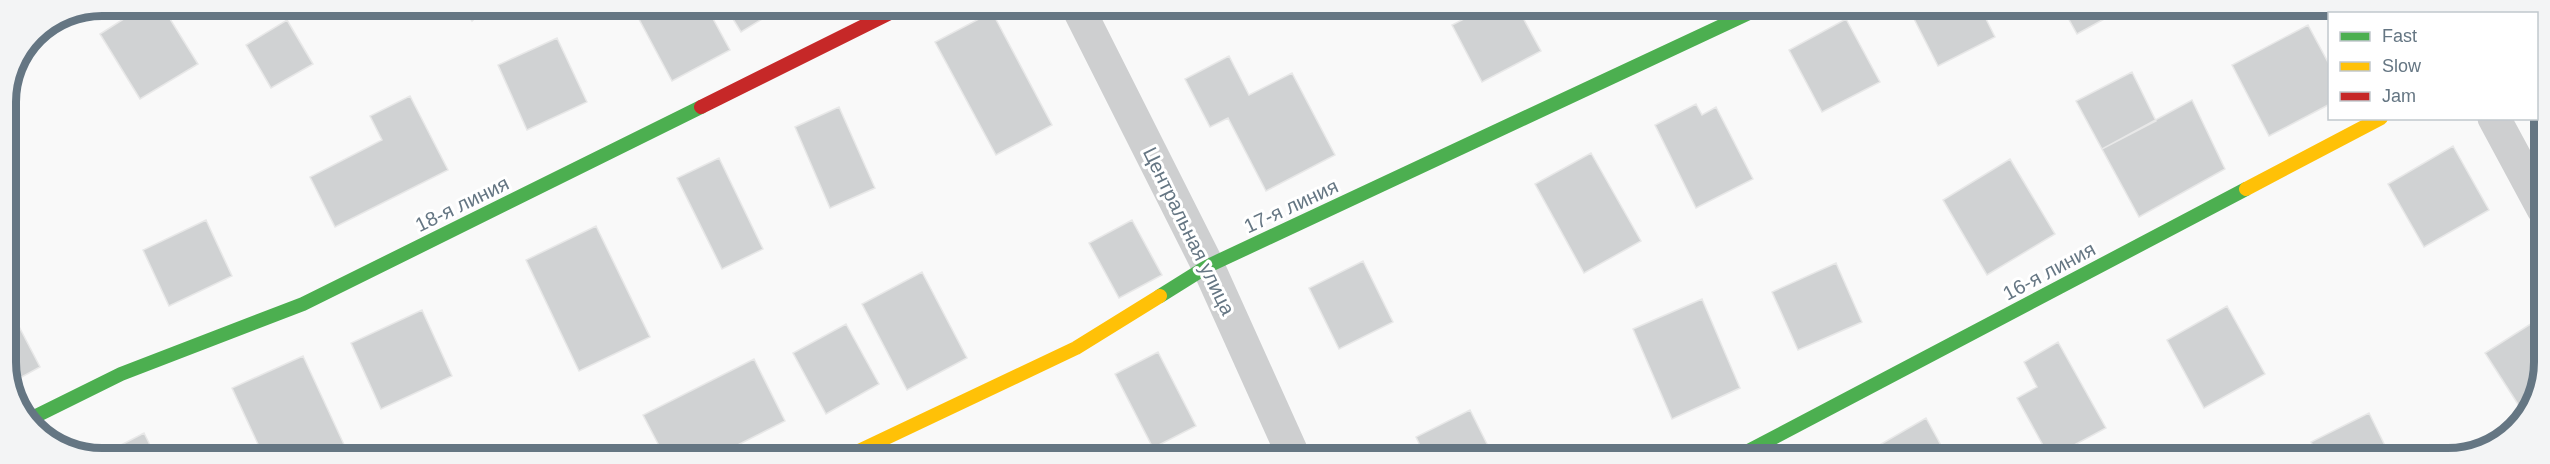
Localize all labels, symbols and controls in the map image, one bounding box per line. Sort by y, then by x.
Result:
legend [2328,12,2538,120]
text: Fast [2382,26,2417,46]
text: Slow [2382,56,2422,76]
text: Jam [2382,86,2416,106]
street label: Центральная улица [1139,143,1240,319]
street label: 18-я линия [412,172,512,236]
street label: 17-я линия [1240,175,1342,237]
street label: 16-я линия [1999,238,2099,304]

